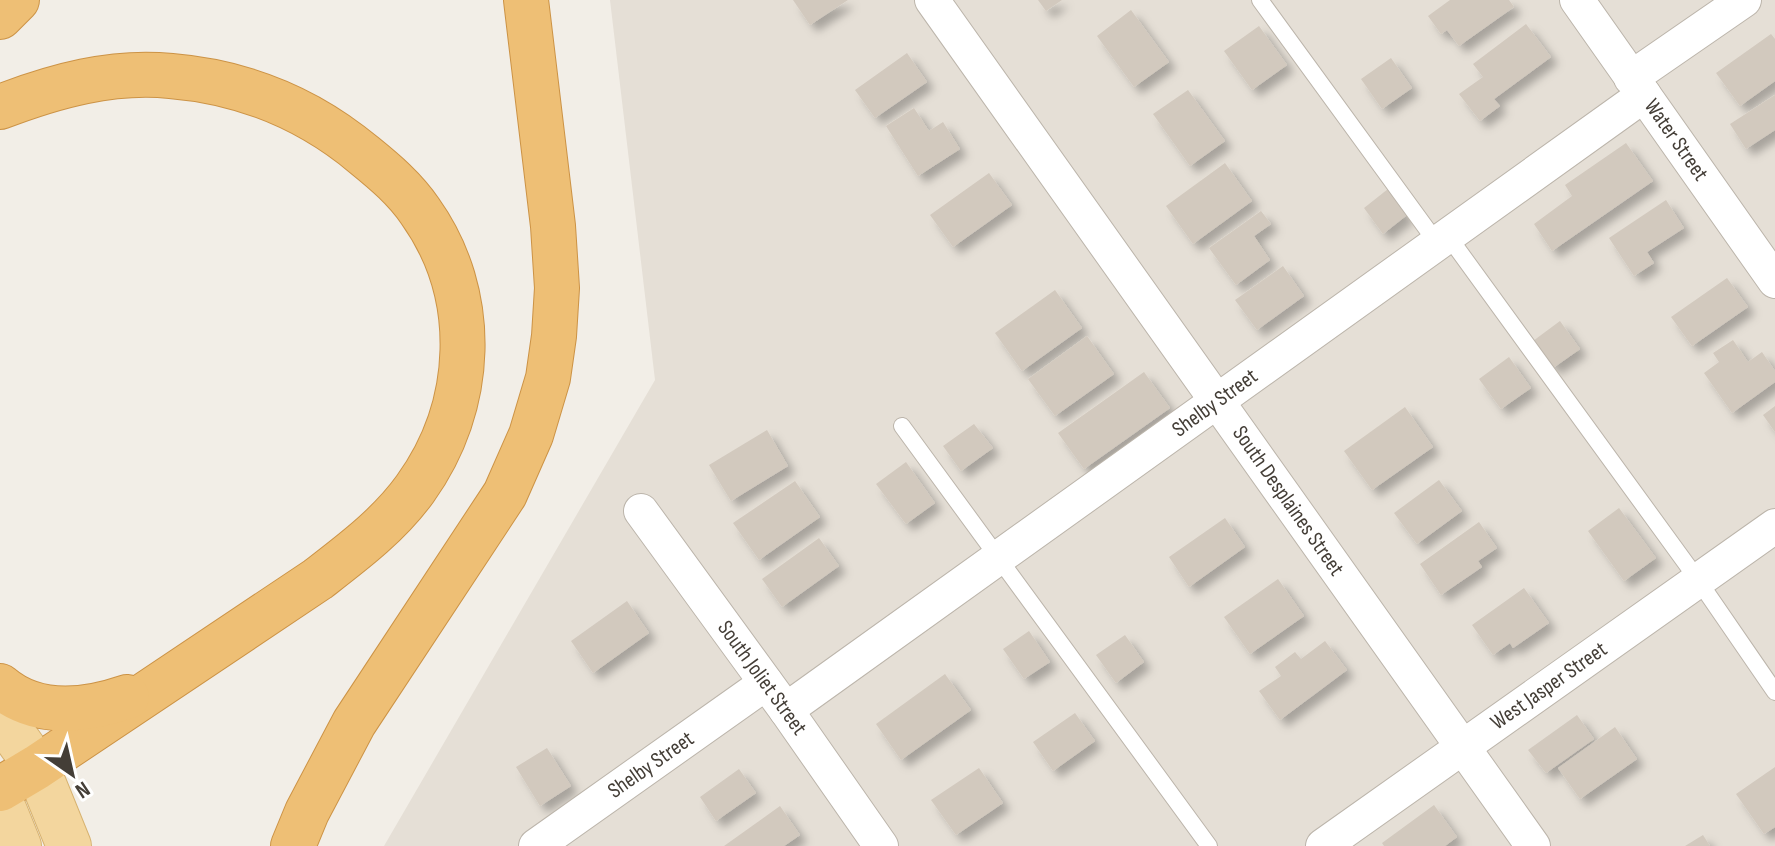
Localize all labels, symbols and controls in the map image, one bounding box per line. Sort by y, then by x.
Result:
street label: Water Street [1638,94,1714,186]
street label: Shelby Street [1167,363,1263,443]
street label: South Desplaines Street [1226,421,1350,581]
street label: South Joliet Street [711,615,813,741]
street label: West Jasper Street [1486,636,1613,736]
street label: Shelby Street [603,725,700,804]
north arrow [32,734,112,814]
text: N [70,775,95,804]

